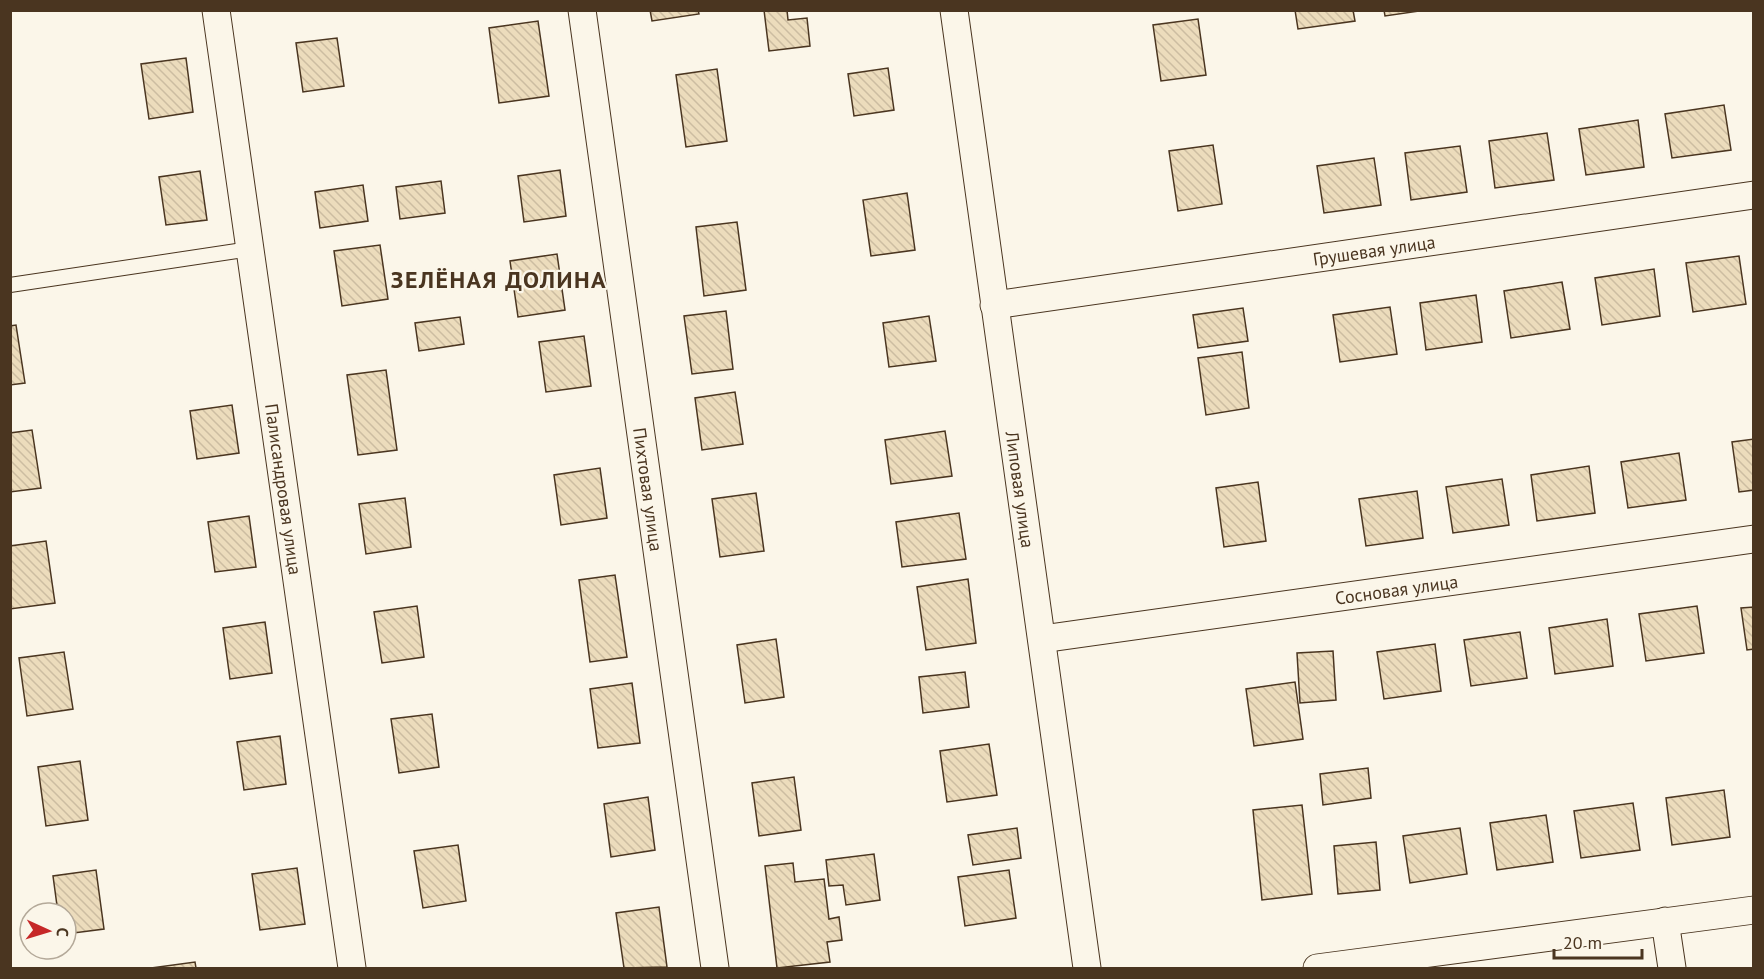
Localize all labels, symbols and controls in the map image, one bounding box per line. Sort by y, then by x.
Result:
street label: Грушевая улица [1311,230,1437,270]
district label: ЗЕЛЁНАЯ ДОЛИНА [391,264,607,295]
street label: Палисандровая улица [260,402,308,576]
street label: Пихтовая улица [629,426,669,553]
street label: Липовая улица [1001,429,1040,549]
street label: Сосновая улица [1334,569,1460,609]
north arrow [18,901,78,961]
scale bar [1554,922,1642,960]
text: С [53,927,73,937]
text: 20 m [1563,931,1602,954]

